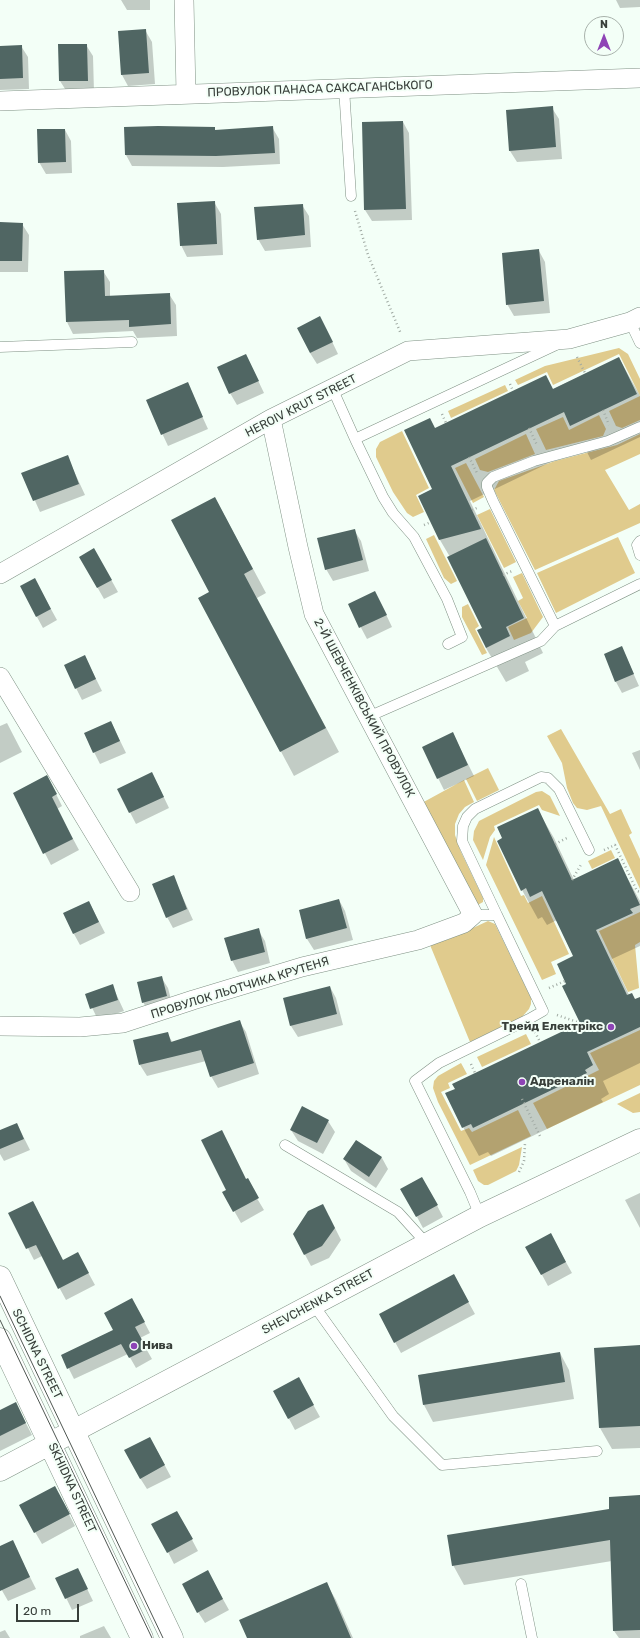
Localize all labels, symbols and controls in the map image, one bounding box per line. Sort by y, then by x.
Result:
north arrow [584,16,624,56]
text: N [600,18,608,31]
street label: ПРОВУЛОК ПАНАСА САКСАГАНСЬКОГО [207,78,433,100]
street label: HEROIV KRUT STREET [243,372,359,440]
street label: 2-Й ШЕВЧЕНКІВСЬКИЙ ПРОВУЛОК [311,616,417,800]
street label: ПРОВУЛОК ЛЬОТЧИКА КРУТЕНЯ [149,954,331,1022]
place label: Трейд Електрікс [501,1020,603,1034]
marker: Трейд Електрікс [606,1022,616,1032]
place label: Адреналін [530,1075,594,1089]
marker: Адреналін [517,1077,527,1087]
street label: SHEVCHENKA STREET [259,1266,377,1338]
street label: SCHIDNA STREET [9,1307,65,1401]
place label: Нива [142,1339,173,1353]
marker: Нива [129,1341,139,1351]
street label: SKHIDNA STREET [45,1441,99,1535]
scale bar [18,1596,81,1622]
text: 20 m [23,1604,51,1618]

